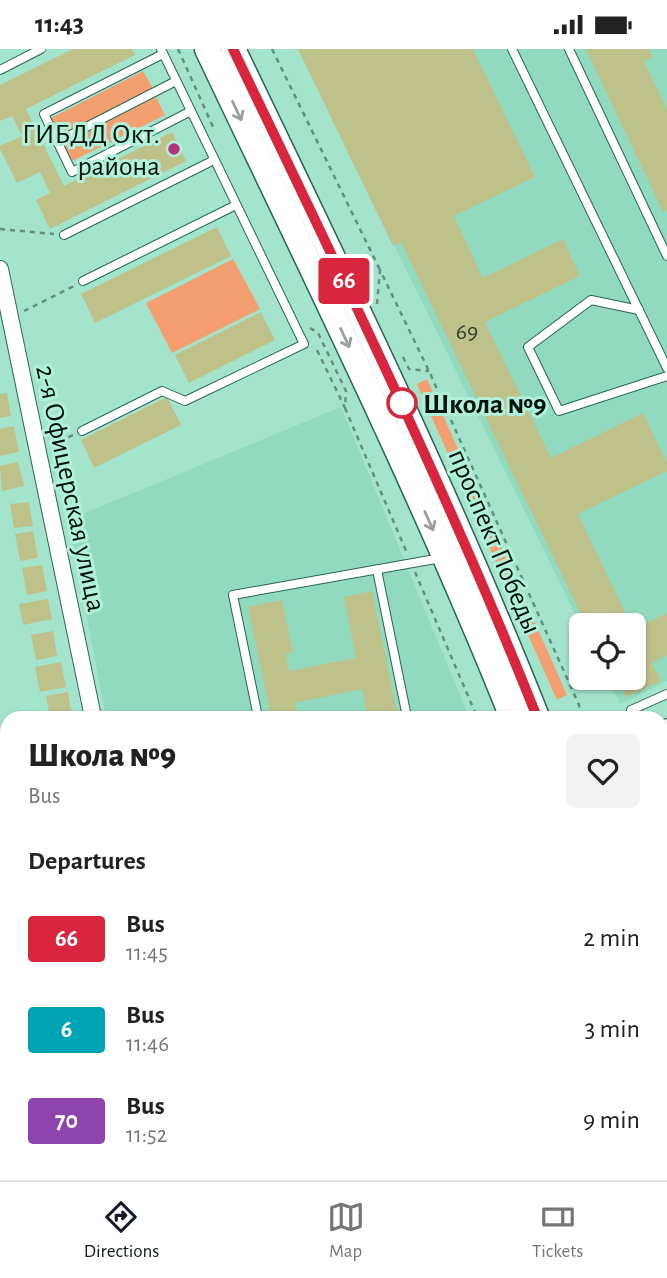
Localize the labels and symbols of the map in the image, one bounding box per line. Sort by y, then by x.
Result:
one-way arrow [230,100,244,121]
place label: ГИБДД Окт. района [22,121,160,181]
marker: ГИБДД Окт. района [166,141,182,157]
line badge: 66 [312,258,376,304]
house number: 69 [456,320,478,344]
one-way arrow [339,327,352,348]
street label: 2-я Офицерская улица [30,363,110,614]
marker: Школа №9 [387,388,417,418]
place label: Школа №9 [423,391,547,419]
street label: проспект Победы [443,445,546,638]
one-way arrow [424,509,437,531]

